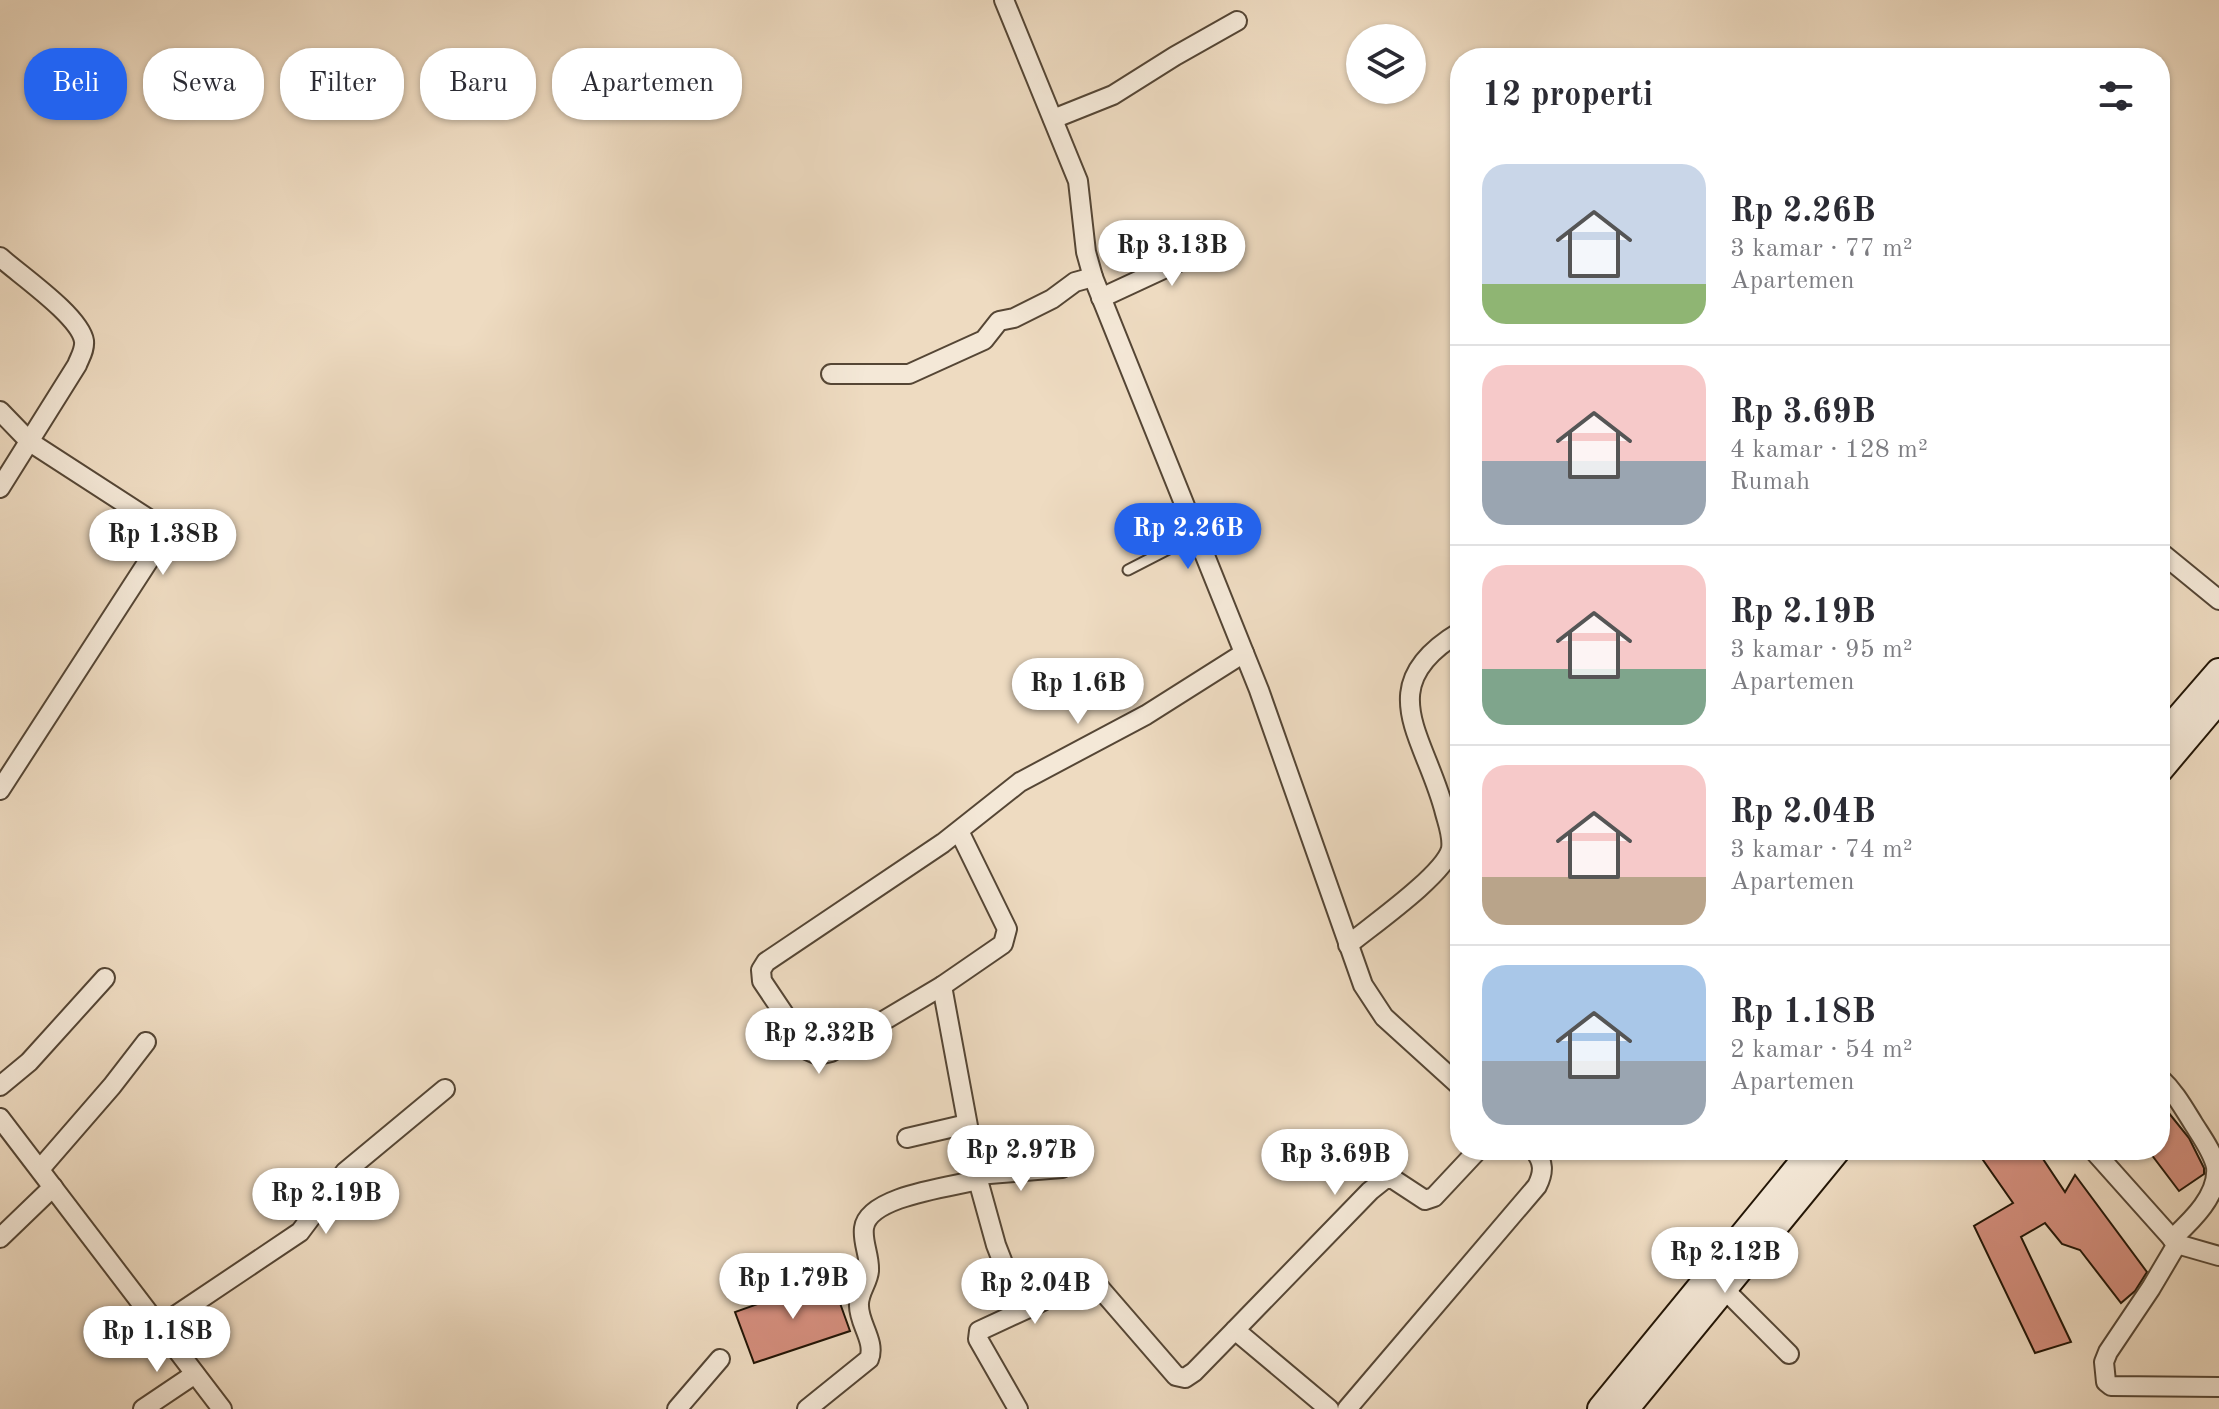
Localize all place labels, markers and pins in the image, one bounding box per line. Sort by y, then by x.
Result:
pin: Rp 3.13B [1089,220,1255,288]
pin: Rp 2.26B [1105,503,1271,571]
pin: Rp 1.38B [80,509,246,577]
pin: Rp 1.6B [1004,658,1152,726]
pin: Rp 2.32B [736,1008,902,1076]
pin: Rp 2.97B [938,1125,1104,1193]
pin: Rp 3.69B [1252,1129,1418,1197]
pin: Rp 2.19B [243,1168,409,1236]
pin: Rp 2.12B [1642,1227,1808,1295]
pin: Rp 1.79B [710,1253,876,1321]
pin: Rp 2.04B [952,1258,1118,1326]
pin: Rp 1.18B [74,1306,240,1374]

